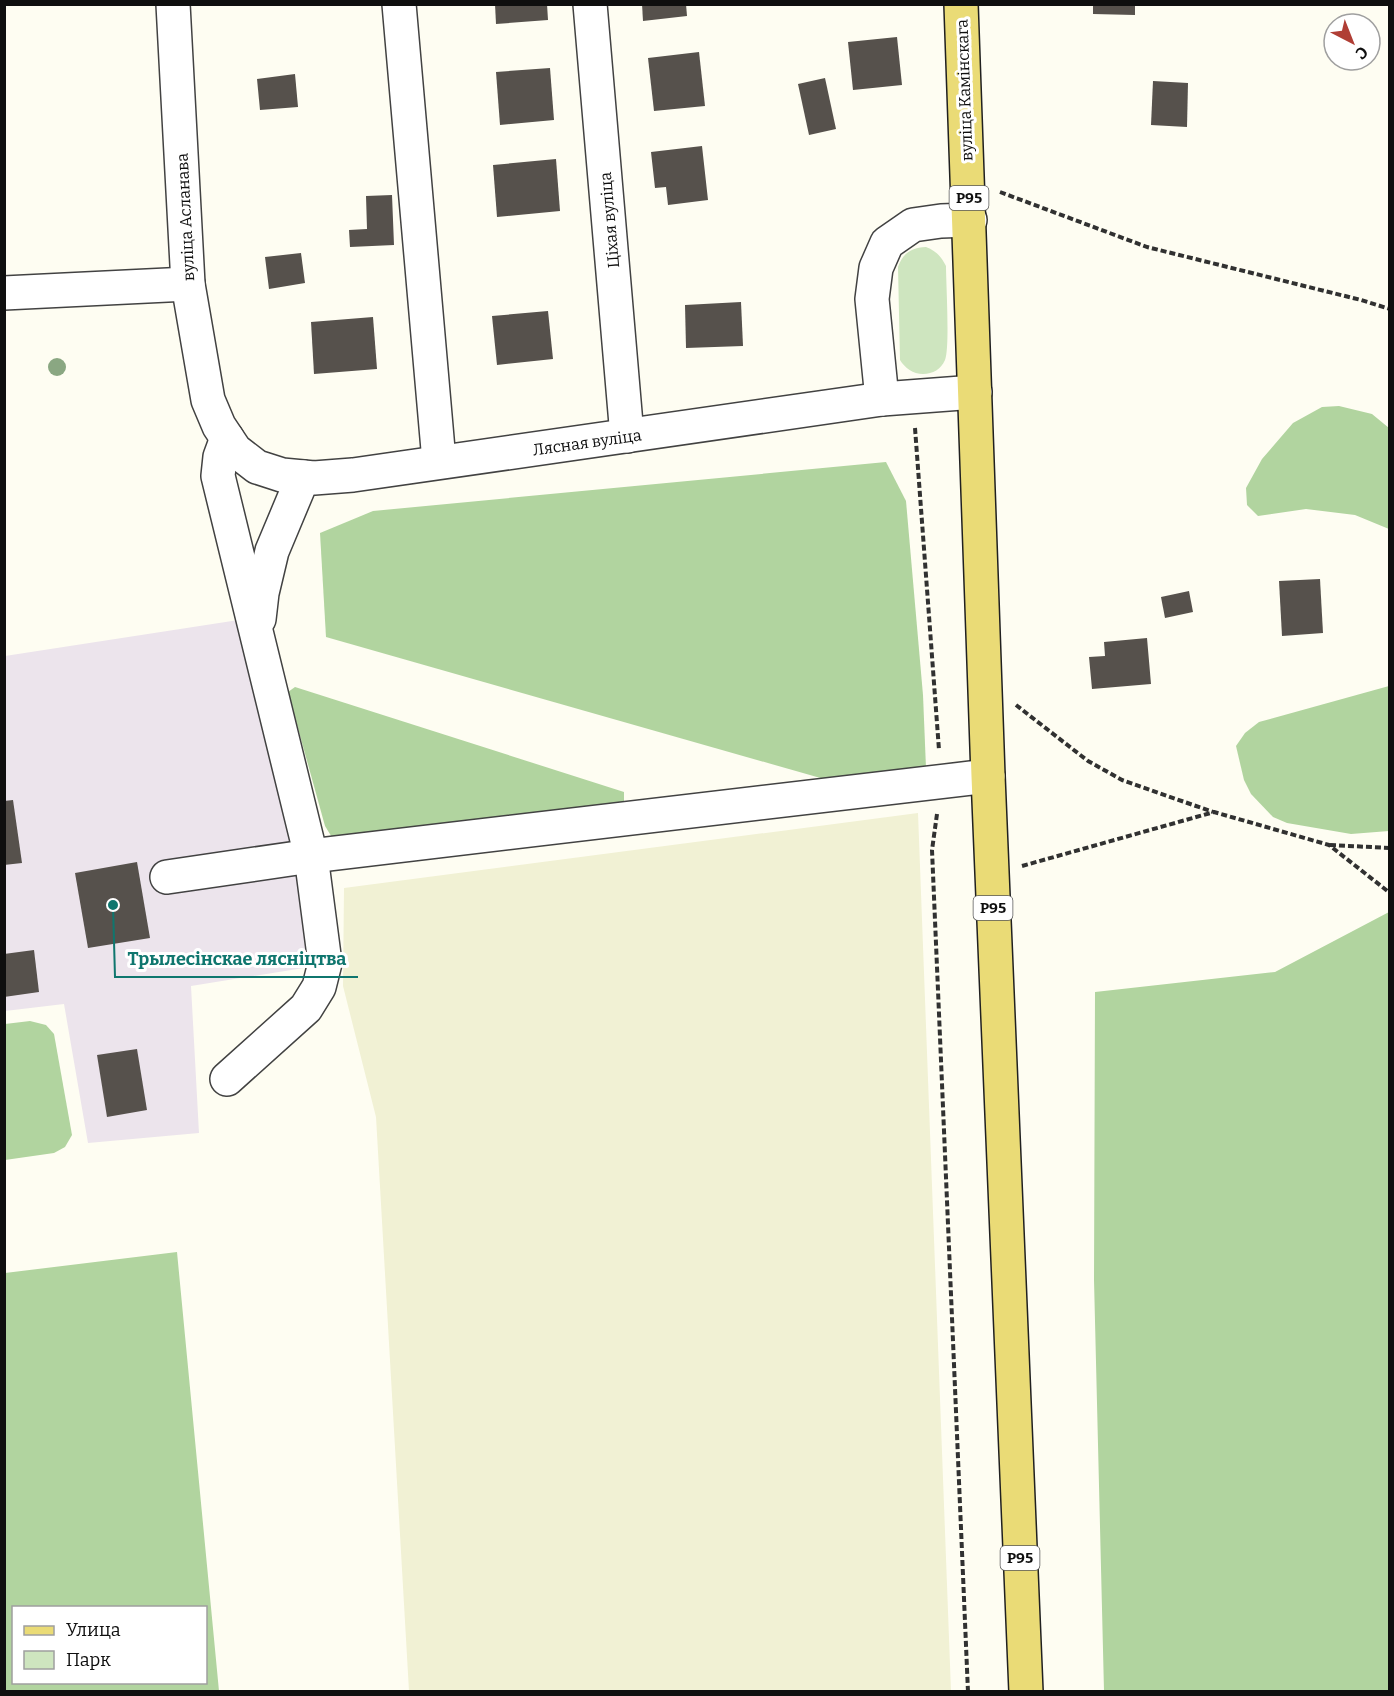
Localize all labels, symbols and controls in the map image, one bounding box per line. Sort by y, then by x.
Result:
north arrow [1322,12,1382,72]
street label: вуліца Камінскага [953,19,976,161]
text: С [1352,42,1372,63]
street label: вуліца Асланава [173,152,198,281]
street label: Ціхая вуліца [596,171,623,269]
road number: Р95 [950,186,988,210]
street label: Лясная вуліца [531,425,643,460]
road number: Р95 [974,896,1012,920]
callout: Трылесінскае лясніцтва [115,941,358,977]
text: Трылесінскае лясніцтва [128,948,346,970]
road number: Р95 [1000,1546,1040,1570]
legend [12,1606,207,1684]
text: Улица [66,1619,121,1641]
text: Парк [66,1649,111,1671]

